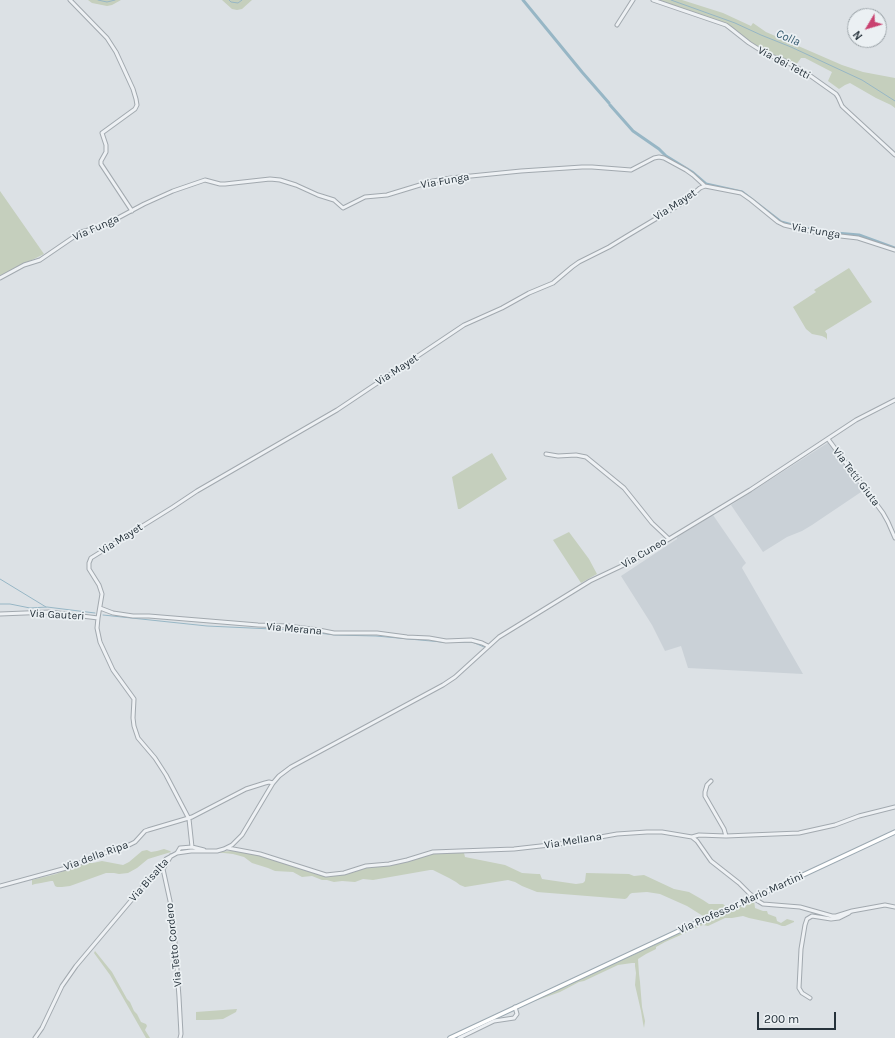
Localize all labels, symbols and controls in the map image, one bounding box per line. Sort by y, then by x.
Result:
north arrow [847,8,887,48]
water label: Colla [774,27,802,49]
text: N [850,28,865,42]
street label: Via dei Tetti [755,44,813,82]
street label: Via Funga [420,170,470,192]
street label: Via Mayet [651,186,699,224]
street label: Via Funga [71,212,121,244]
street label: Via Funga [791,220,841,242]
street label: Via Mayet [373,351,421,389]
street label: Via Tetti Giuta [830,445,882,509]
street label: Via Mayet [97,521,145,557]
street label: Via Cuneo [619,535,669,571]
street label: Via Gauteri [29,607,85,623]
street label: Via Merana [266,620,322,638]
street label: Via Mellana [543,830,603,852]
street label: Via della Ripa [62,838,130,874]
street label: Via Bisalta [127,856,171,904]
street label: Via Professor Mario Martini [676,869,806,937]
street label: Via Tetto Cordero [163,902,185,988]
scale bar [759,1004,838,1030]
text: 200 m [764,1012,799,1026]

